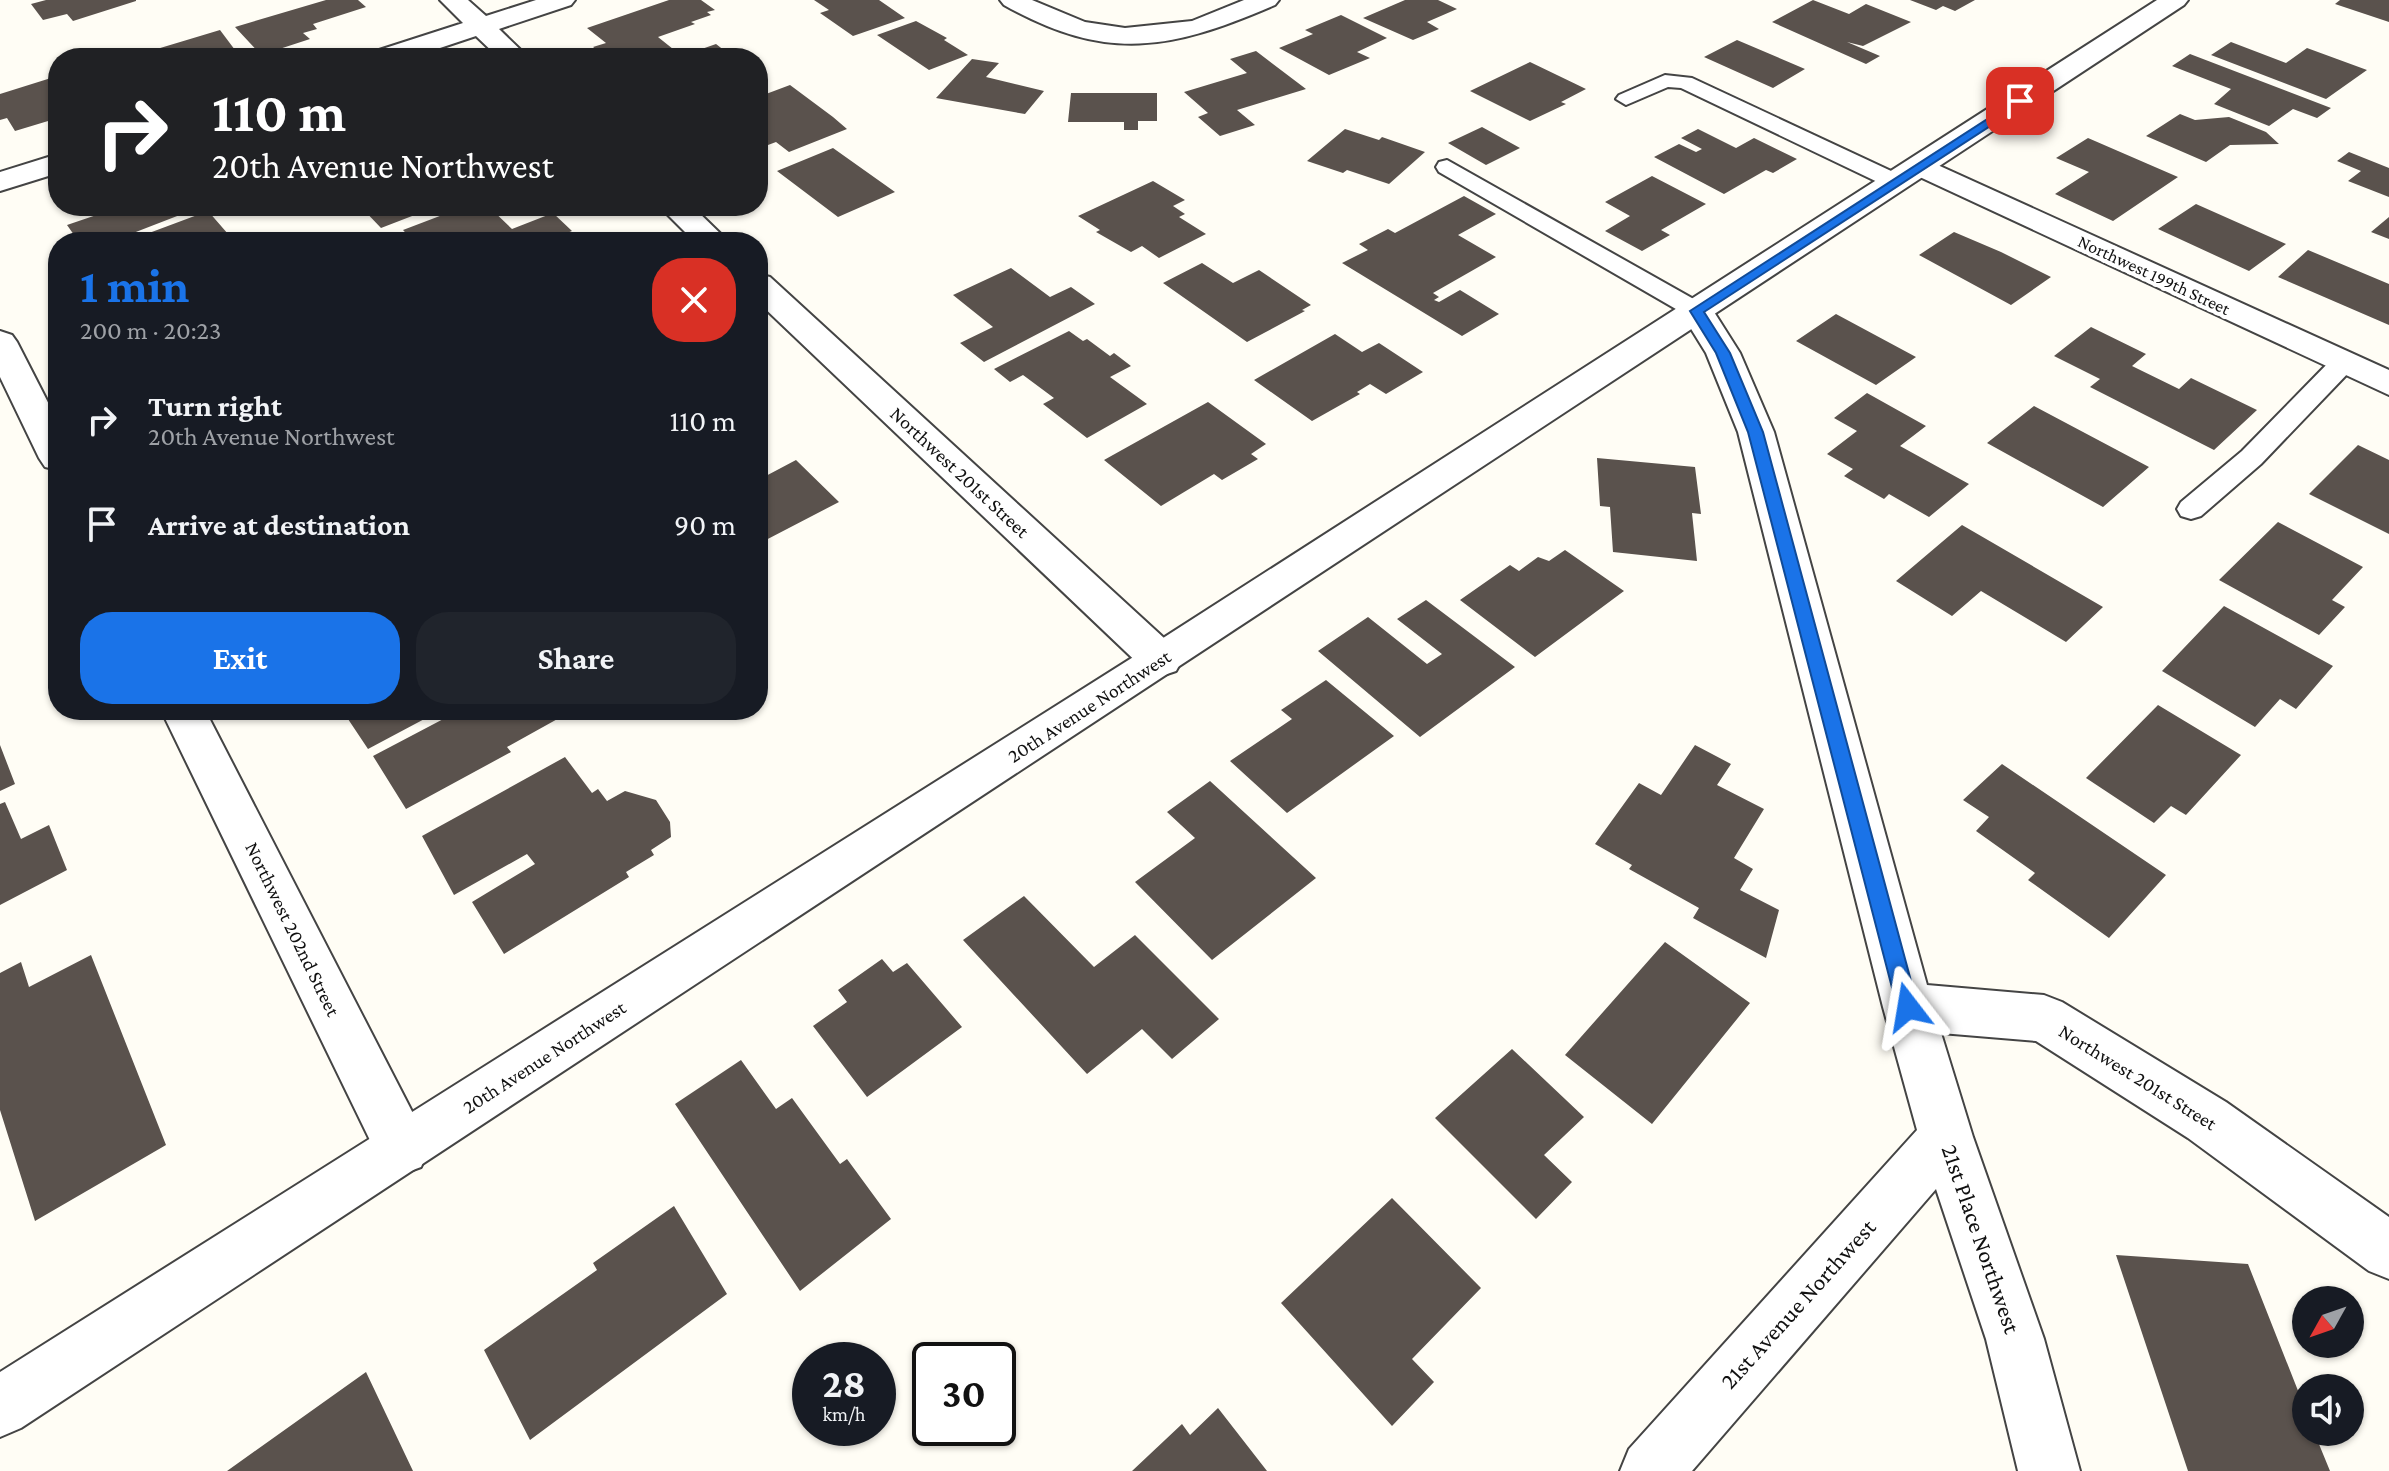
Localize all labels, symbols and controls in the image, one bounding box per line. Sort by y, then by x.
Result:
pin [1986,67,2054,135]
icon: arrive [1998,79,2042,123]
icon: right [80,80,184,184]
text: 110 m [212,81,346,143]
text: 20th Avenue Northwest [212,146,554,186]
street label: Northwest 199th Street [2075,231,2234,319]
button: close [652,258,736,342]
text: 1 min [80,259,189,312]
text: 200 m · 20:23 [80,316,221,345]
text: Turn right [148,389,282,422]
icon: right [80,398,124,442]
street label: Northwest 201st Street [886,402,1034,542]
text: 110 m [669,404,736,437]
text: 20th Avenue Northwest [148,422,395,451]
icon: arrive [80,502,124,546]
text: Arrive at destination [148,508,410,541]
text: 90 m [674,508,736,541]
button: Exit [80,612,400,704]
button: Share [416,612,736,704]
street label: 20th Avenue Northwest [1003,645,1175,767]
street label: Northwest 202nd Street [241,838,345,1020]
position arrow [1866,965,1950,1049]
street label: 20th Avenue Northwest [458,996,630,1118]
street label: Northwest 201st Street [2055,1020,2221,1135]
street label: 21st Place Northwest [1937,1141,2027,1338]
street label: 21st Avenue Northwest [1714,1213,1882,1394]
north arrow [2292,1286,2364,1358]
map controls [2292,1286,2364,1446]
speed limit sign: 30 [912,1342,1016,1446]
text: 28 [822,1361,866,1406]
button: sound [2292,1374,2364,1446]
text: km/h [822,1403,866,1425]

